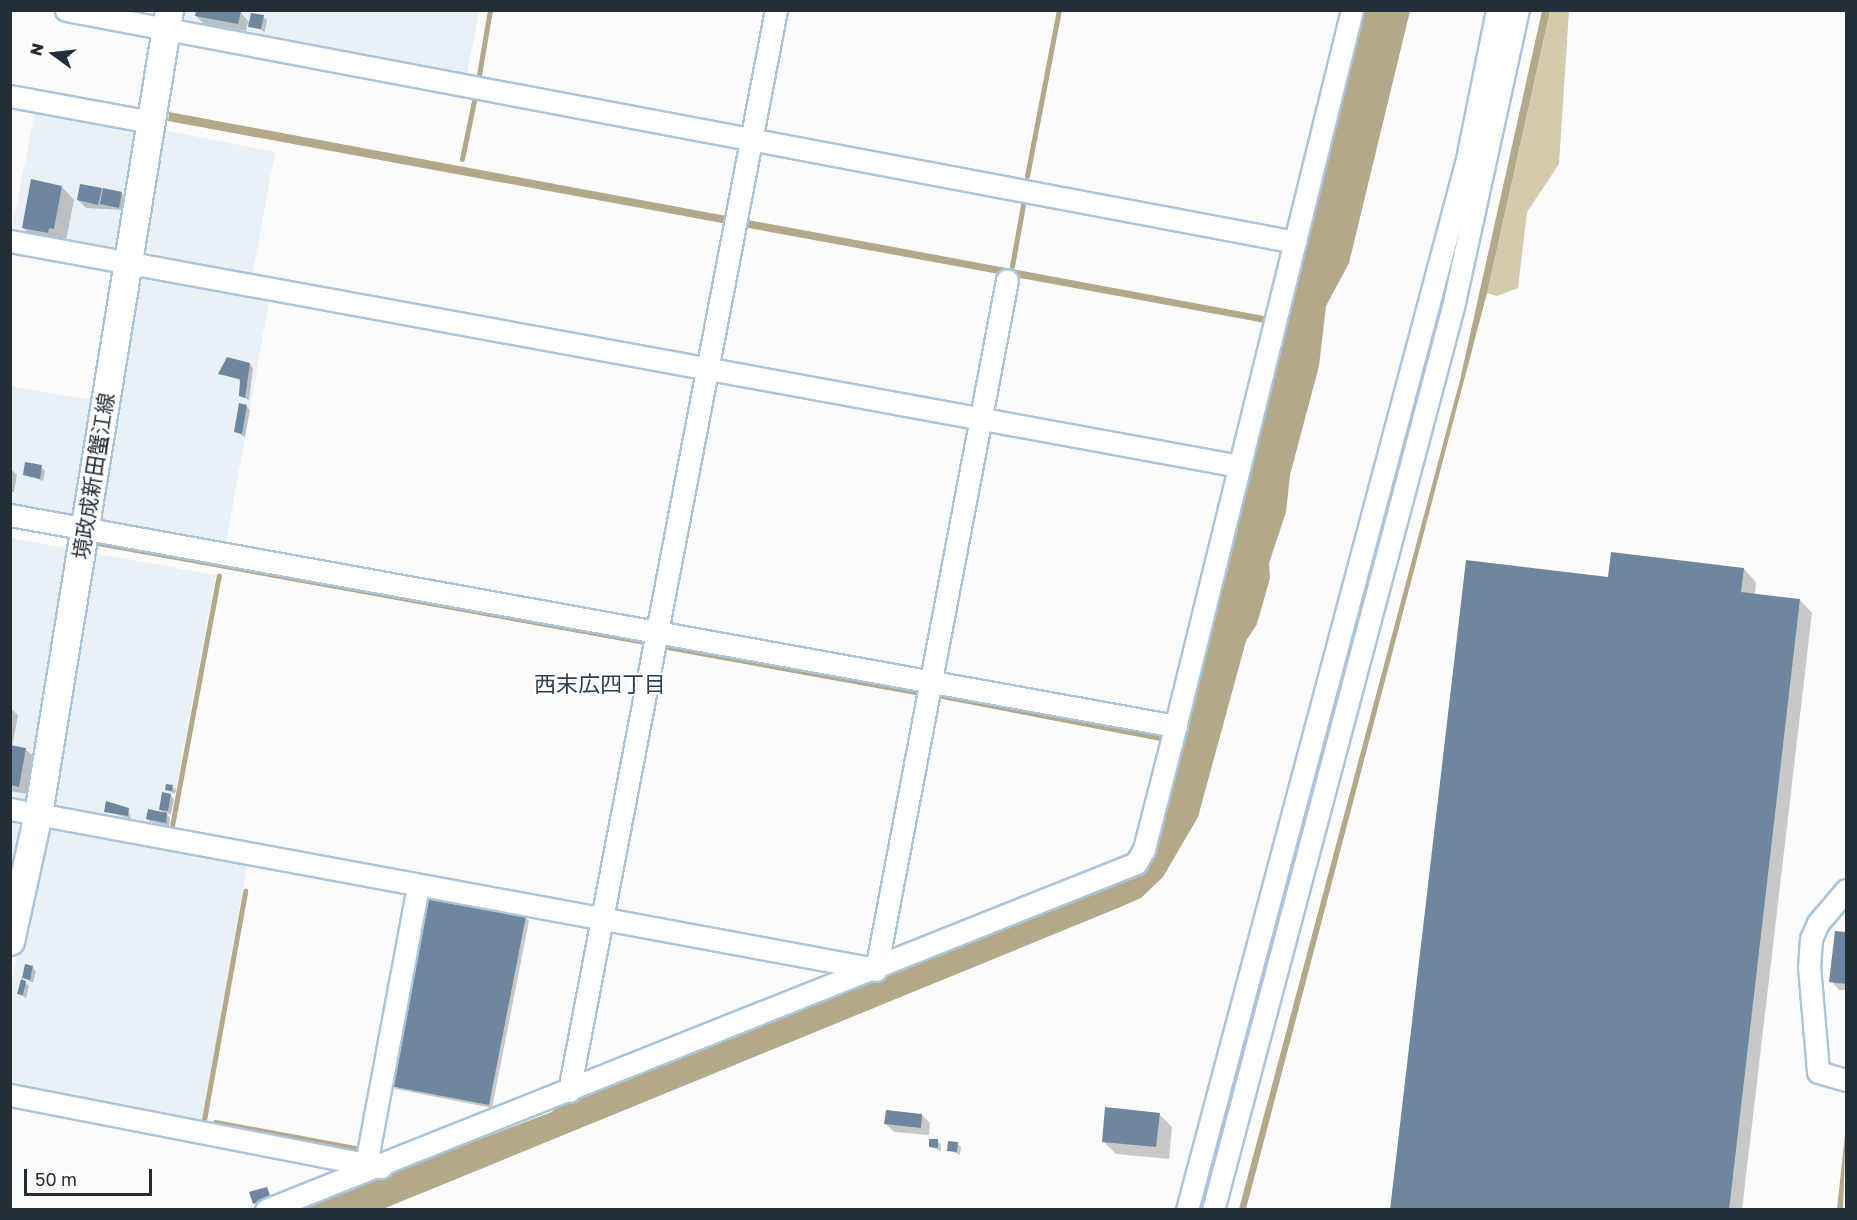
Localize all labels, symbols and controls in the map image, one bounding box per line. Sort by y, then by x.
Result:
north arrow [24,24,84,84]
text: N [25,41,48,58]
street label: 境政成新田蟹江線 [67,391,119,561]
district label: 西末広四丁目 [534,671,666,697]
scale bar [27,1157,154,1195]
text: 50 m [35,1168,77,1190]

